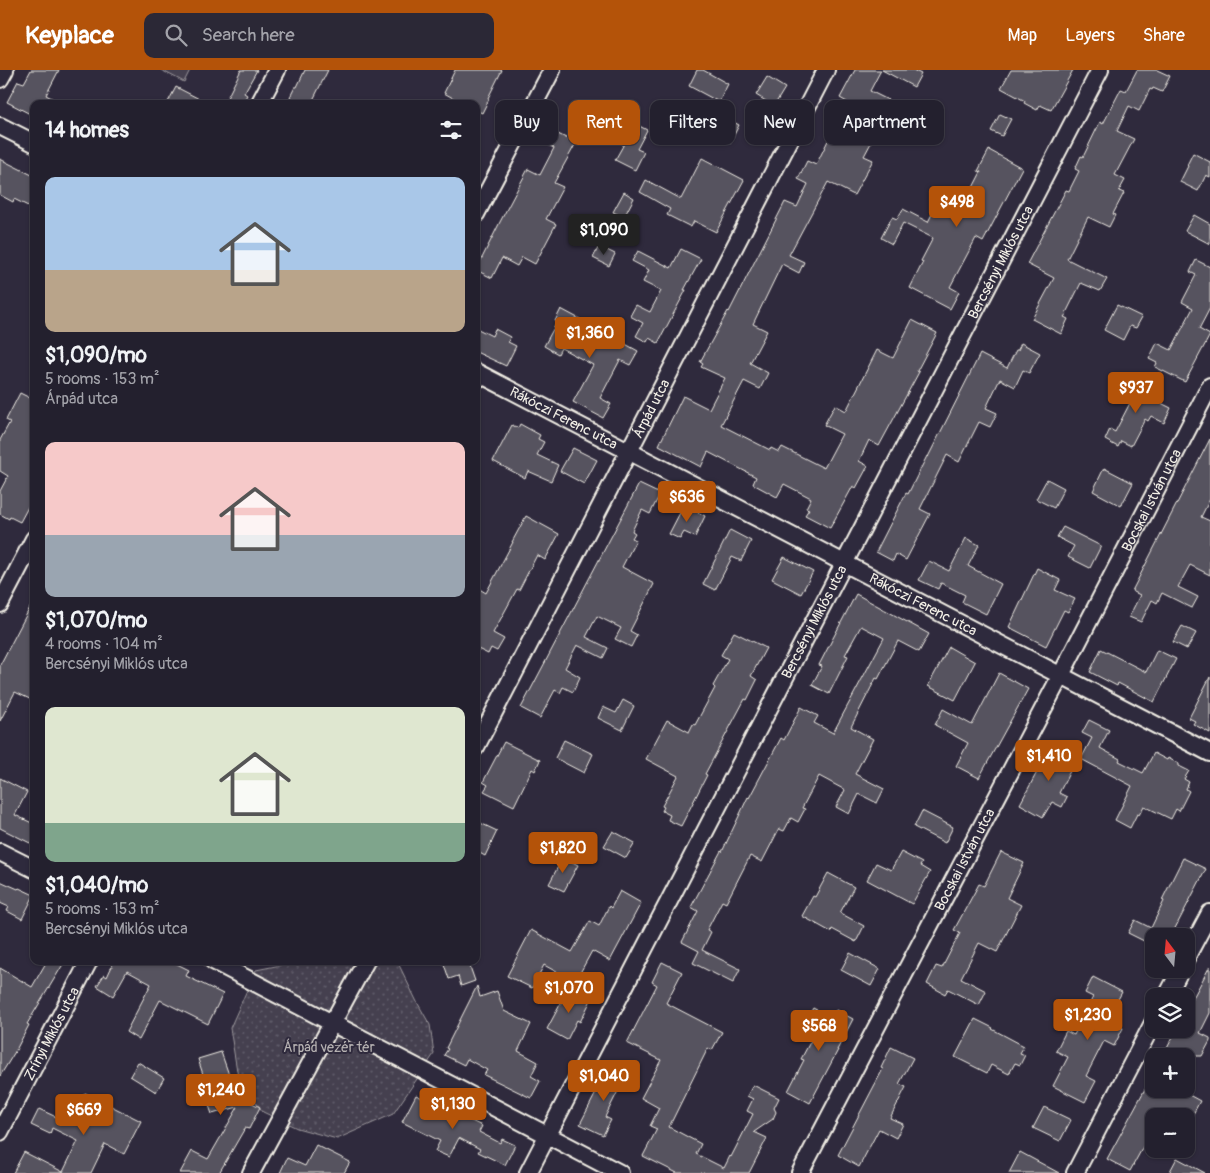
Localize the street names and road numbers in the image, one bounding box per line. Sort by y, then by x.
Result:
street label: Bercsényi Miklós utca [964,203,1037,322]
street label: Árpád utca [628,376,673,441]
street label: Rákóczi Ferenc utca [507,383,621,453]
street label: Bocskai István utca [1118,446,1185,554]
street label: Bercsényi Miklós utca [778,562,850,681]
street label: Rákóczi Ferenc utca [867,569,980,639]
street label: Bocskai István utca [931,806,998,913]
street label: Zrínyi Miklós utca [20,984,83,1083]

